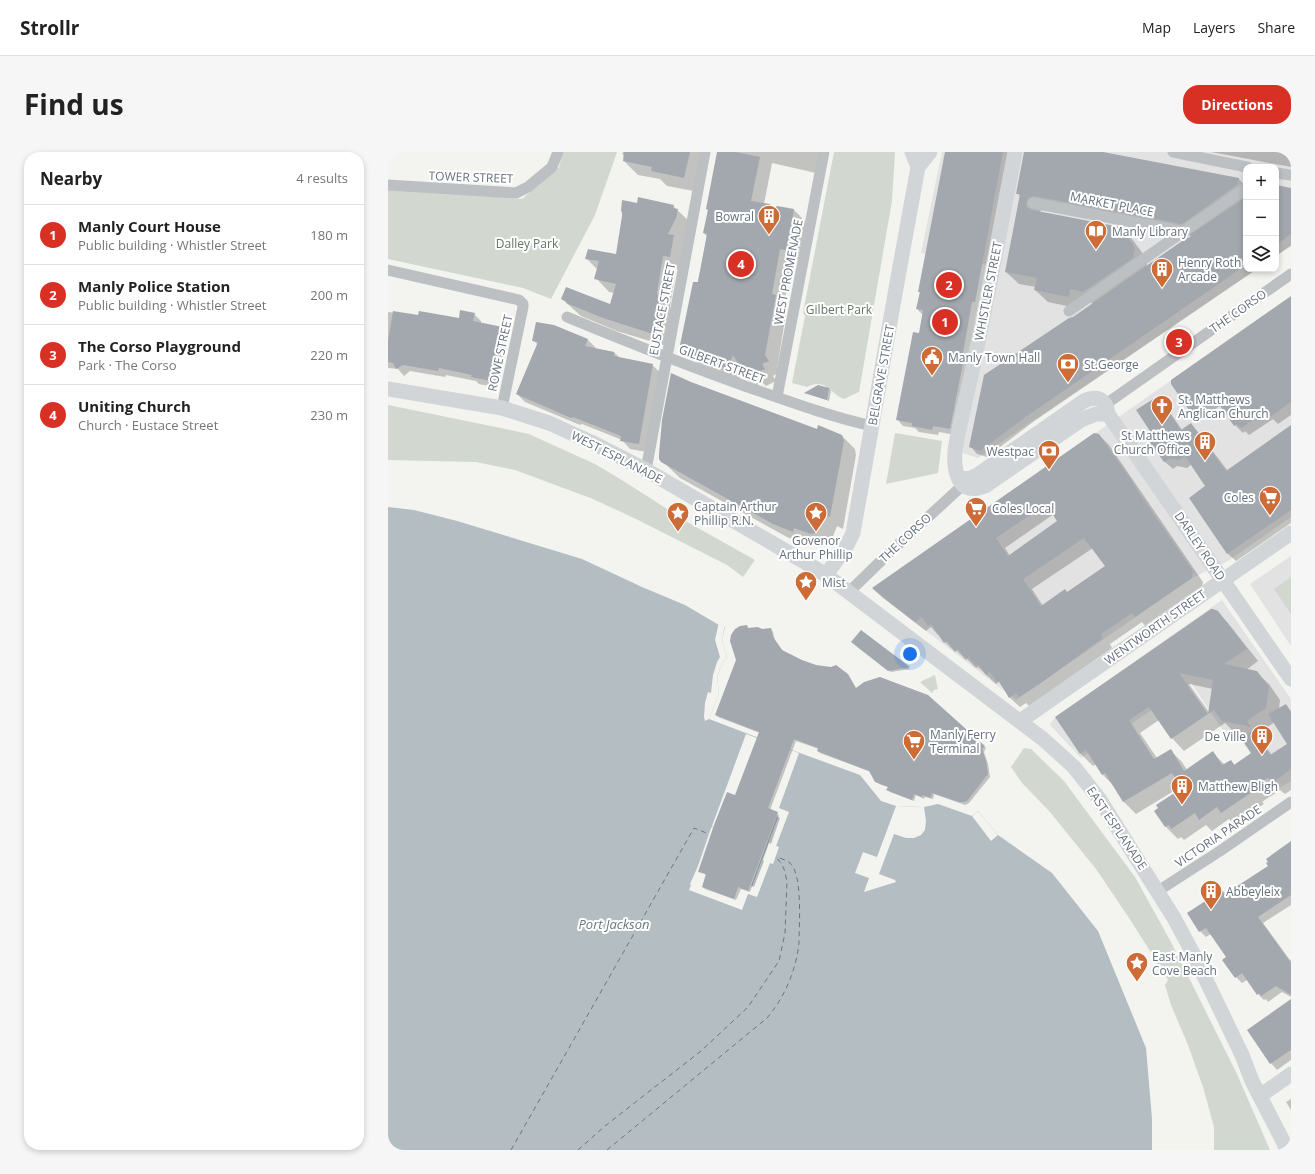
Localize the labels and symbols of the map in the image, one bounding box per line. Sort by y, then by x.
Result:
street label: TOWER STREET [428,167,514,187]
street label: MARKET PLACE [1069,188,1155,220]
building icon: Bowral [756,203,782,236]
place label: Bowral [715,208,754,225]
street label: WEST PROMENADE [769,218,807,326]
library icon: Manly Library [1083,218,1109,251]
place label: Manly Library [1112,223,1189,240]
park label: Dalley Park [496,235,559,252]
street label: WHISTLER STREET [970,240,1006,342]
pin: 4 [728,249,754,279]
place label: Henry Roth Arcade [1178,254,1241,285]
building icon: Henry Roth Arcade [1149,256,1175,289]
street label: EUSTACE STREET [645,261,679,357]
pin: 2 [936,270,962,300]
street label: THE CORSO [1206,285,1270,337]
park label: Gilbert Park [806,301,873,318]
pin: 1 [932,307,958,337]
street label: ROWE STREET [484,313,517,393]
street label: BELGRAVE STREET [864,323,898,427]
pin: 3 [1166,327,1192,357]
street label: GILBERT STREET [677,341,768,388]
public building icon: Manly Town Hall [919,344,945,377]
place label: Manly Town Hall [948,349,1040,366]
bank icon: St.George [1055,351,1081,384]
place label: St.George [1084,356,1139,373]
place label: St. Matthews Anglican Church [1178,391,1269,422]
church icon: St. Matthews Anglican Church [1149,393,1175,426]
street label: WEST ESPLANADE [568,427,666,487]
place label: St Matthews Church Office [1114,427,1190,458]
building icon: St Matthews Church Office [1192,429,1218,462]
bank icon: Westpac [1036,438,1062,471]
place label: Westpac [986,443,1034,460]
supermarket icon: Coles [1257,484,1283,517]
place label: Coles [1224,489,1254,506]
supermarket icon: Coles Local [963,495,989,528]
place label: Captain Arthur Phillip R.N. [694,498,777,529]
place icon: Captain Arthur Phillip R.N. [665,500,691,533]
place icon: Govenor Arthur Phillip [803,500,829,533]
place label: Coles Local [992,500,1054,517]
street label: DARLEY ROAD [1171,508,1229,584]
street label: THE CORSO [875,509,935,567]
place label: Govenor Arthur Phillip [779,532,853,563]
place icon: Mist [793,569,819,602]
place label: Mist [822,574,846,591]
street label: WENTWORTH STREET [1101,585,1209,668]
your location [900,644,920,664]
building icon: De Ville [1249,723,1275,756]
place label: Manly Ferry Terminal [930,726,997,757]
supermarket icon: Manly Ferry Terminal [901,728,927,761]
place label: De Ville [1204,728,1246,745]
building icon: Matthew Bligh [1169,773,1195,806]
place label: Matthew Bligh [1198,778,1278,795]
street label: EAST ESPLANADE [1083,783,1151,873]
street label: VICTORIA PARADE [1172,801,1264,871]
building icon: Abbeyleix [1198,878,1224,911]
place label: Abbeyleix [1226,883,1281,900]
water label: Port Jackson [579,915,649,933]
place label: East Manly Cove Beach [1152,948,1217,979]
place icon: East Manly Cove Beach [1124,950,1150,983]

